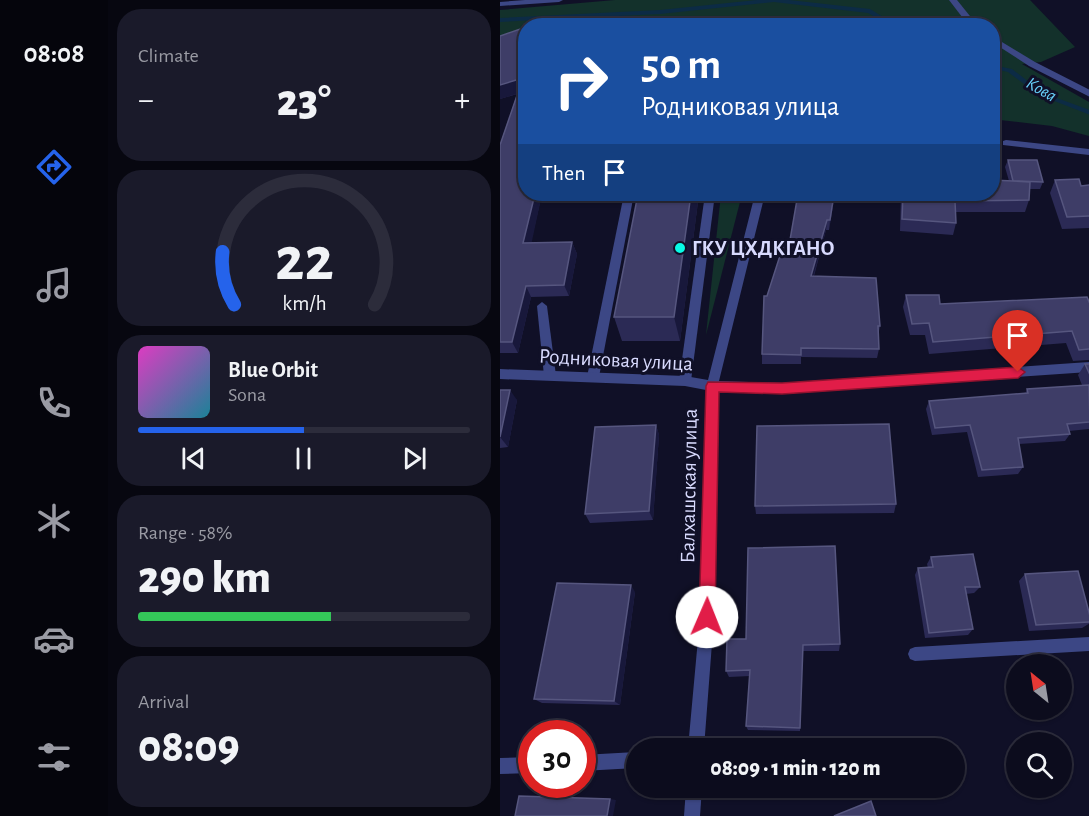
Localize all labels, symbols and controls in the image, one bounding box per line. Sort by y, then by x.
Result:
text: 08:08 [24,40,84,67]
icon: right [542,42,620,120]
text: 50 m [641,44,721,86]
text: Climate [138,46,199,66]
water label: Кова [1023,74,1059,106]
text: 23° [277,79,331,124]
text: − [138,84,154,117]
text: + [454,84,470,117]
text: Родниковая улица [641,93,839,120]
icon: directions [33,146,75,188]
icon: arrive [598,156,631,189]
text: Then [542,162,586,184]
text: 22 [275,229,333,291]
place label: ГКУ ЦХДКГАНО [692,238,835,259]
marker: ГКУ ЦХДКГАНО [673,241,687,255]
icon: music [33,264,75,306]
text: km/h [282,293,326,314]
pin [992,310,1043,372]
icon: arrive [1001,319,1034,352]
street label: Родниковая улица [538,345,694,375]
text: Blue Orbit [228,359,318,381]
icon: phone [33,382,75,424]
text: Sona [228,385,266,405]
street label: Балхашская улица [677,408,701,564]
icon: previous [177,442,210,475]
icon: pause [287,442,320,475]
icon: next [398,442,431,475]
icon: climate [33,500,75,542]
text: Range · 58% [138,523,233,543]
text: 290 km [138,556,271,601]
position arrow [675,585,739,649]
icon: car [33,618,75,660]
north arrow [1006,654,1072,720]
map controls [1006,654,1072,798]
text: Arrival [138,692,189,712]
speed limit sign: 30 [518,720,596,798]
text: 08:09 [138,725,239,770]
button: search [1006,732,1072,798]
icon: filters [33,736,75,778]
text: 08:09 · 1 min · 120 m [710,757,881,779]

